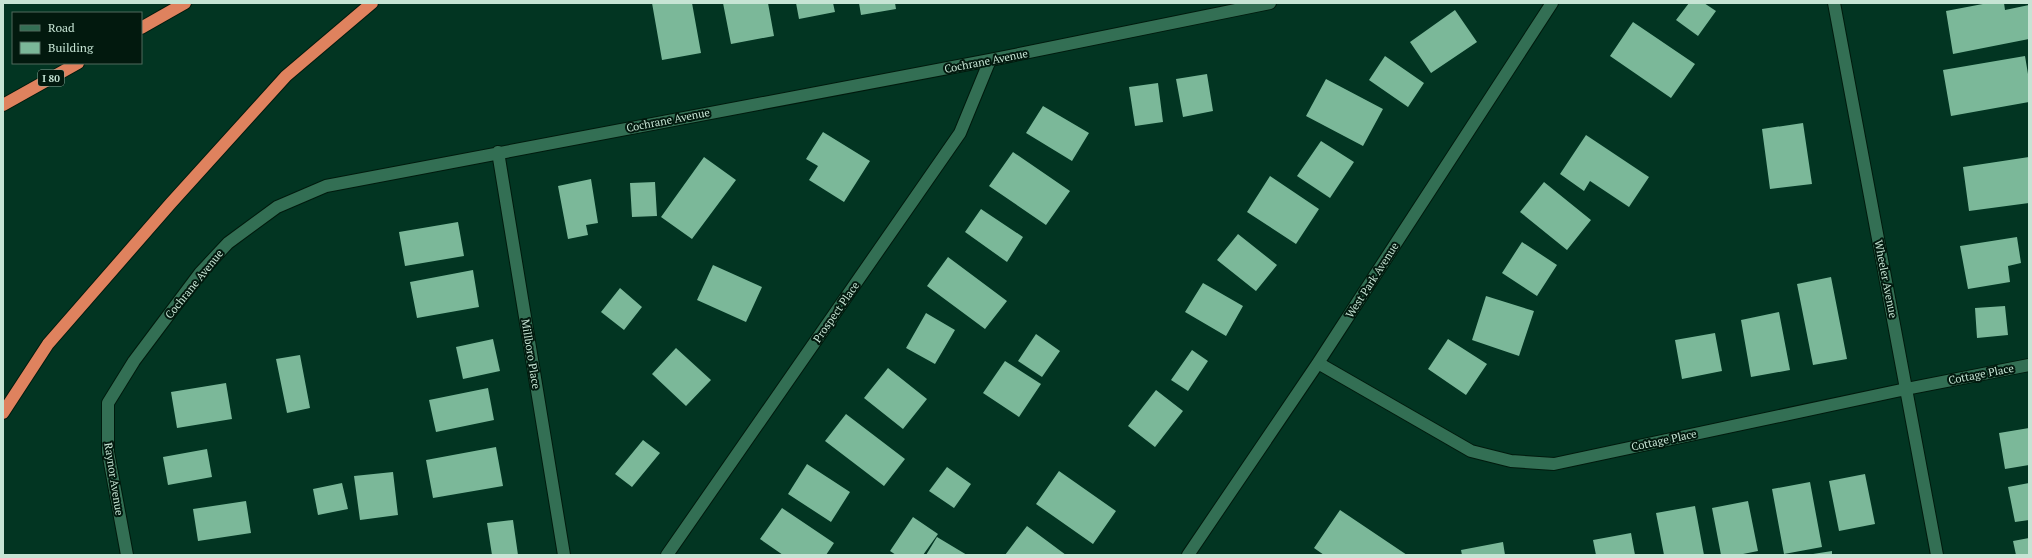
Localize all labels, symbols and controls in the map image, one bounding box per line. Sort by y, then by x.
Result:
legend [12,12,142,64]
text: Road [48,20,75,35]
text: Building [48,40,94,55]
street label: Cochrane Avenue [943,46,1029,76]
road number: I 80 [38,70,64,86]
street label: Cochrane Avenue [625,105,711,135]
street label: West Park Avenue [1342,239,1402,320]
street label: Wheeler Avenue [1872,239,1901,320]
street label: Cochrane Avenue [162,246,226,321]
street label: Prospect Place [810,278,862,345]
street label: Millboro Place [519,318,543,390]
street label: Cottage Place [1947,361,2015,387]
street label: Cottage Place [1630,426,1698,454]
street label: Raynor Avenue [101,442,127,517]

